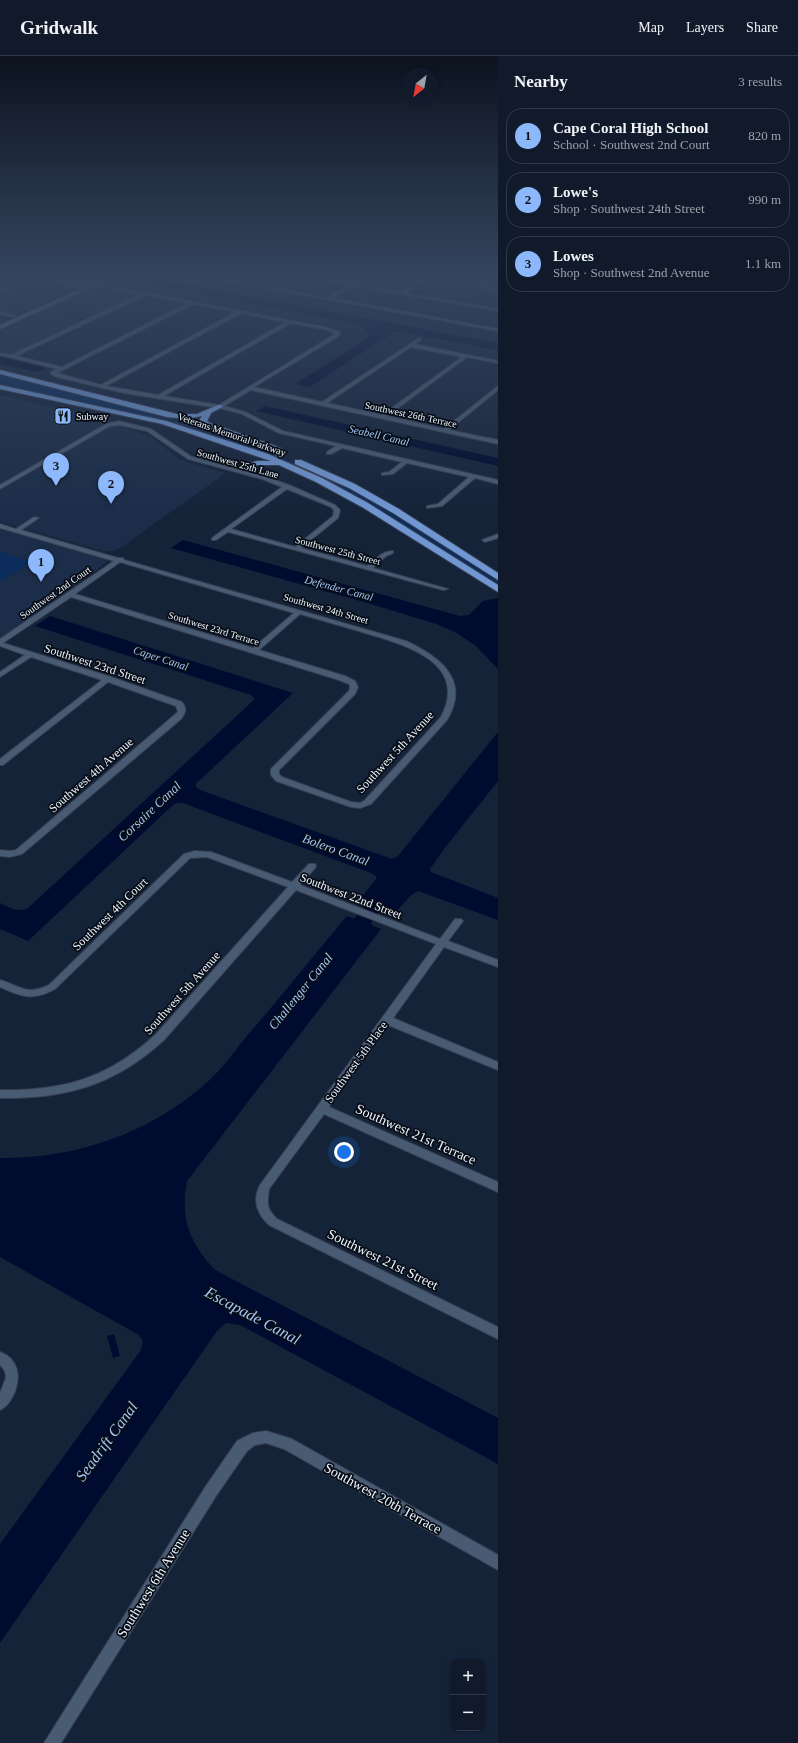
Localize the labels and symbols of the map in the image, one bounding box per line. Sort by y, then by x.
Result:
north arrow [402,68,438,104]
street label: Southwest 26th Terrace [364,399,459,430]
restaurant icon: Subway [53,406,73,426]
place label: Subway [76,411,108,422]
street label: Veterans Memorial Parkway [176,411,287,458]
water label: Seabell Canal [347,422,411,448]
street label: Southwest 25th Lane [196,447,280,481]
pin: 3 [43,453,69,486]
pin: 2 [98,471,124,504]
street label: Southwest 25th Street [294,534,382,567]
pin: 1 [28,549,54,582]
street label: Southwest 2nd Court [18,564,93,621]
water label: Defender Canal [302,573,375,603]
street label: Southwest 24th Street [282,591,370,626]
street label: Southwest 23rd Terrace [167,609,261,648]
street label: Southwest 23rd Street [42,641,148,687]
water label: Caper Canal [132,643,190,673]
street label: Southwest 5th Avenue [353,708,437,796]
street label: Southwest 4th Avenue [46,735,136,815]
water label: Corsaire Canal [115,778,184,844]
water label: Bolero Canal [300,830,372,869]
street label: Southwest 22nd Street [298,870,405,922]
street label: Southwest 4th Court [70,874,151,953]
street label: Southwest 5th Avenue [141,949,223,1037]
water label: Challenger Canal [265,950,336,1032]
street label: Southwest 5th Place [322,1019,390,1105]
street label: Southwest 21st Terrace [353,1101,478,1168]
your location [334,1142,354,1162]
street label: Southwest 21st Street [325,1226,441,1293]
water label: Escapade Canal [201,1283,304,1349]
water label: Seadrift Canal [72,1398,142,1485]
street label: Southwest 20th Terrace [322,1460,444,1537]
street label: Southwest 6th Avenue [114,1526,193,1640]

